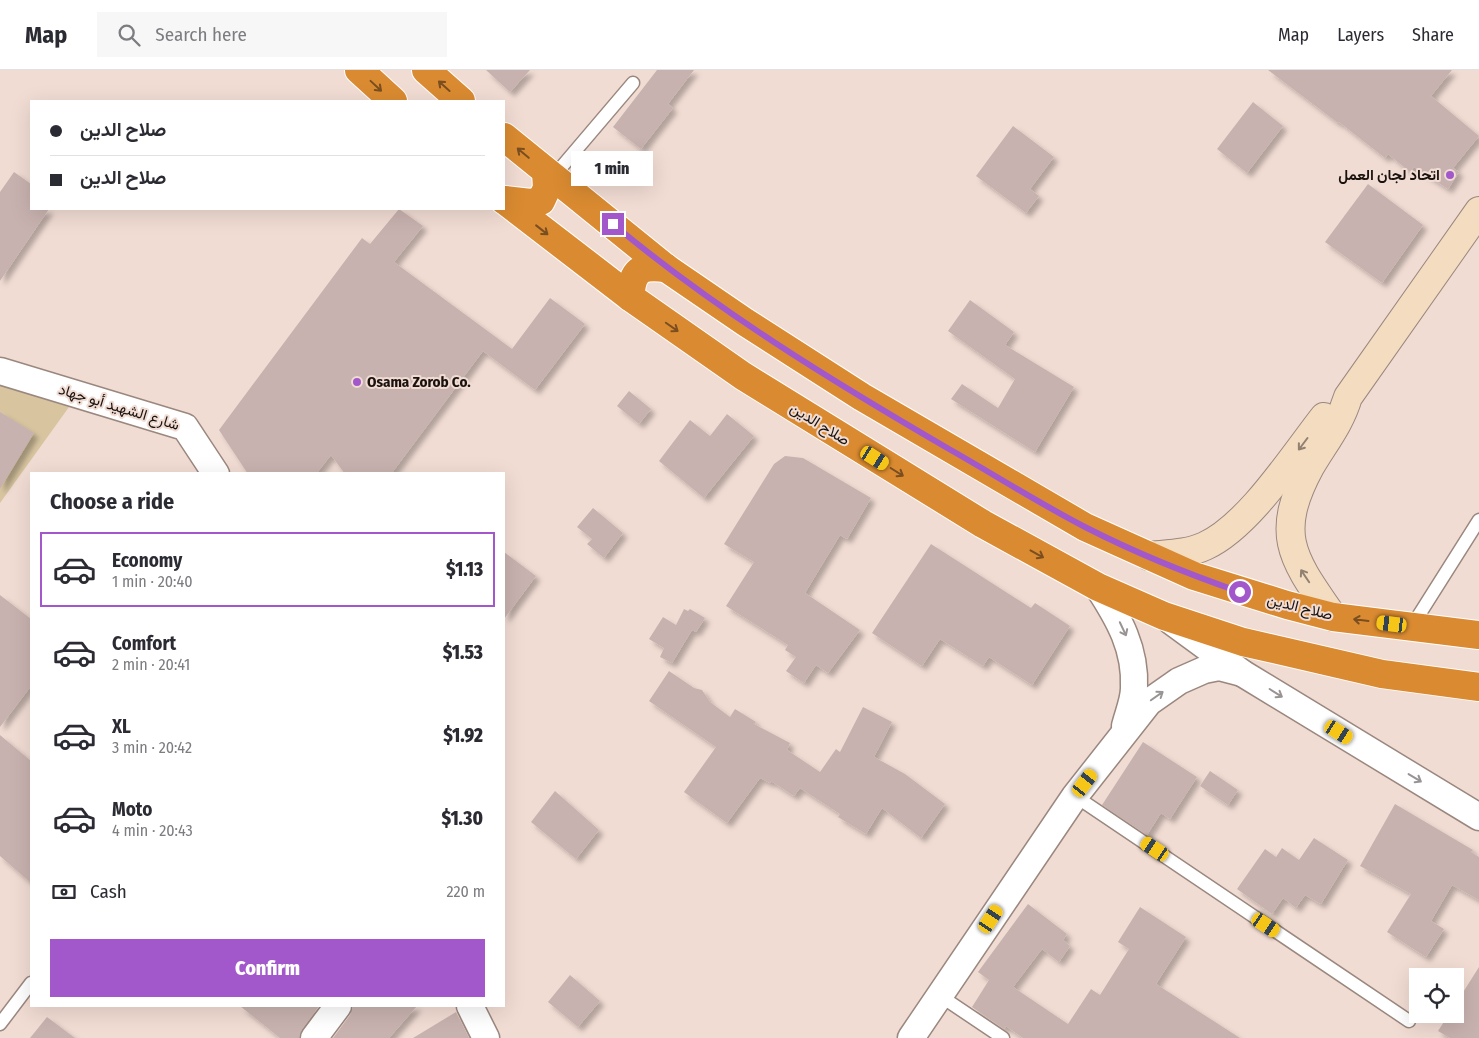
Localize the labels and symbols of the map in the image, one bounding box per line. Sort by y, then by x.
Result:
one-way arrow [370,80,383,92]
one-way arrow [437,80,450,91]
one-way arrow [517,147,530,158]
callout: 1 min [572,152,654,186]
place label: اتحاد لجان العمل [1338,166,1440,184]
marker: اتحاد لجان العمل [1444,169,1456,181]
route end [602,213,624,235]
one-way arrow [535,225,549,235]
one-way arrow [665,322,679,332]
place label: Osama Zorob Co. [367,373,471,391]
marker: Osama Zorob Co. [351,376,363,388]
street label: شارع الشهيد أبو جهاد [56,380,182,436]
street label: صلاح الدين [786,399,853,451]
one-way arrow [1297,437,1308,450]
car [858,444,891,472]
one-way arrow [889,468,903,478]
one-way arrow [1030,549,1045,559]
one-way arrow [1300,570,1310,584]
route start [1229,581,1251,603]
street label: صلاح الدين [1265,590,1335,626]
one-way arrow [1353,615,1369,625]
car [1376,615,1407,633]
one-way arrow [1119,621,1129,636]
one-way arrow [1269,689,1283,699]
one-way arrow [1150,691,1164,701]
car [1322,718,1355,746]
car [1069,767,1100,799]
one-way arrow [1407,773,1421,783]
car [1138,834,1171,864]
car [976,902,1005,936]
car [1249,910,1282,940]

